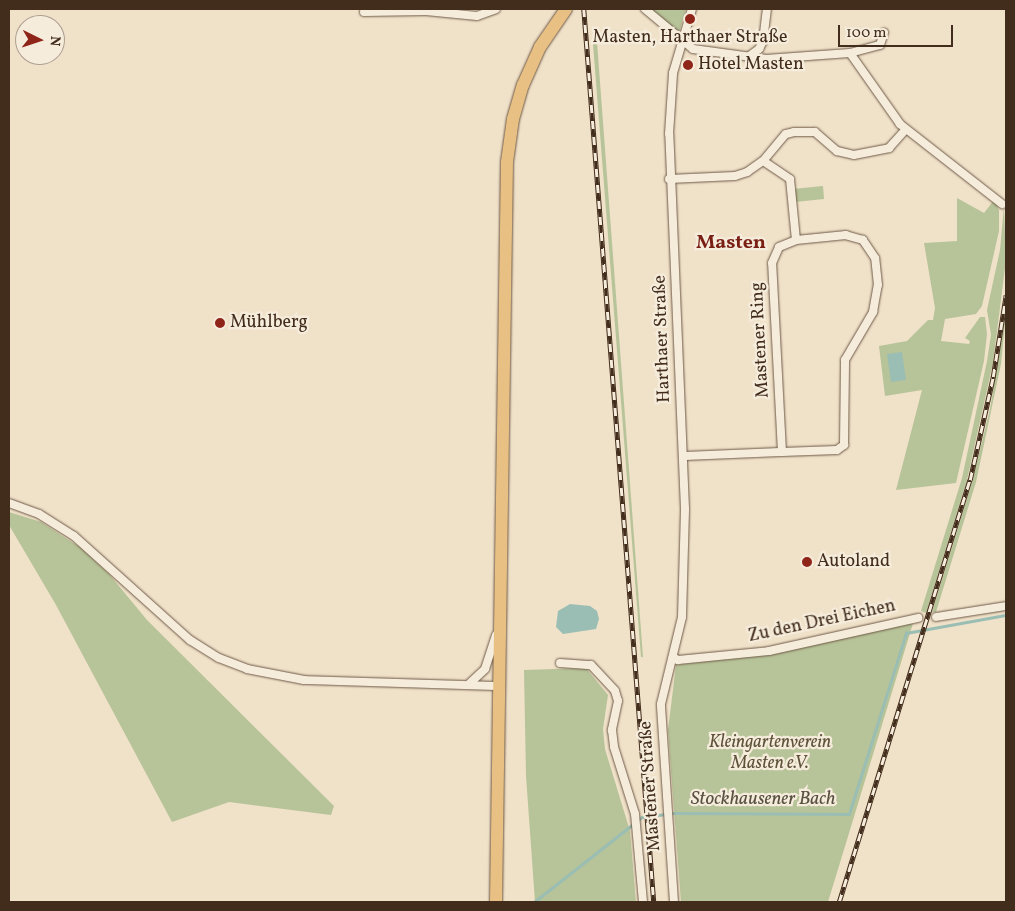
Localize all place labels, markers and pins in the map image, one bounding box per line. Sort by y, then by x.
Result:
marker: Masten, Harthaer Straße [684,13,696,25]
place label: Masten, Harthaer Straße [593,27,787,49]
place label: Hotel Masten [698,54,804,76]
marker: Hotel Masten [682,59,694,71]
place label: Mühlberg [230,312,308,334]
marker: Mühlberg [214,317,226,329]
place label: Autoland [817,551,890,573]
marker: Autoland [801,556,813,568]

